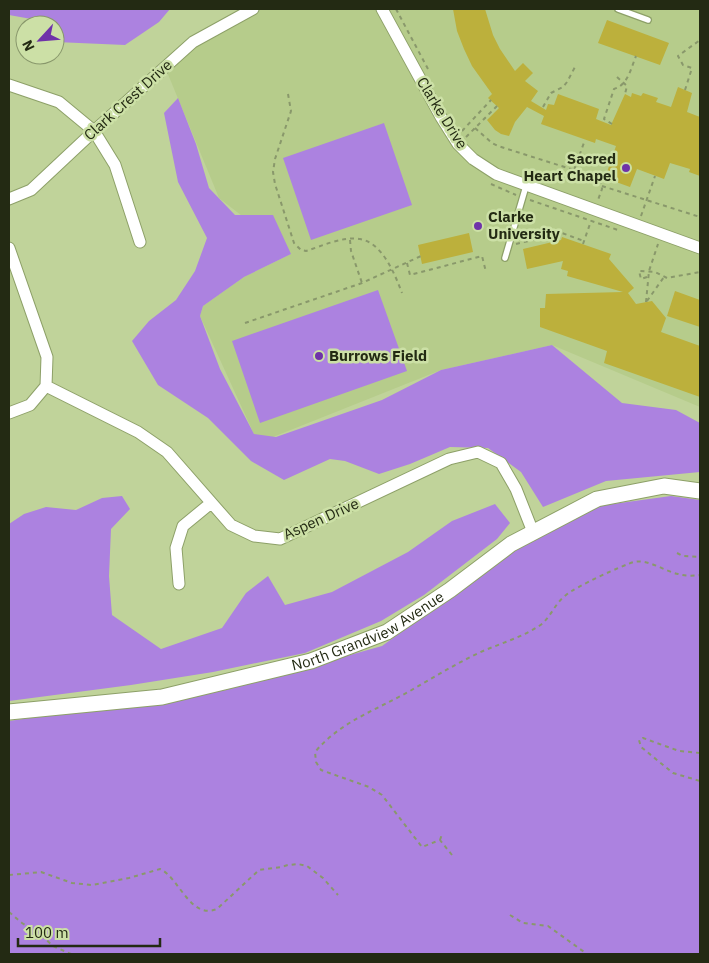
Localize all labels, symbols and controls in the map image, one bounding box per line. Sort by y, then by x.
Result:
north arrow [15,15,65,65]
text: N [18,37,39,54]
street label: Clark Crest Drive [80,55,176,144]
street label: Clarke Drive [413,73,472,152]
place label: Sacred Heart Chapel [523,149,616,185]
marker: Sacred Heart Chapel [620,162,632,174]
place label: Clarke University [488,207,560,243]
marker: Clarke University [472,220,484,232]
place label: Burrows Field [329,346,427,365]
marker: Burrows Field [313,350,325,362]
street label: Aspen Drive [280,493,362,544]
street label: North Grandview Avenue [289,587,447,674]
scale bar [18,916,160,948]
text: 100 m [25,923,69,942]

